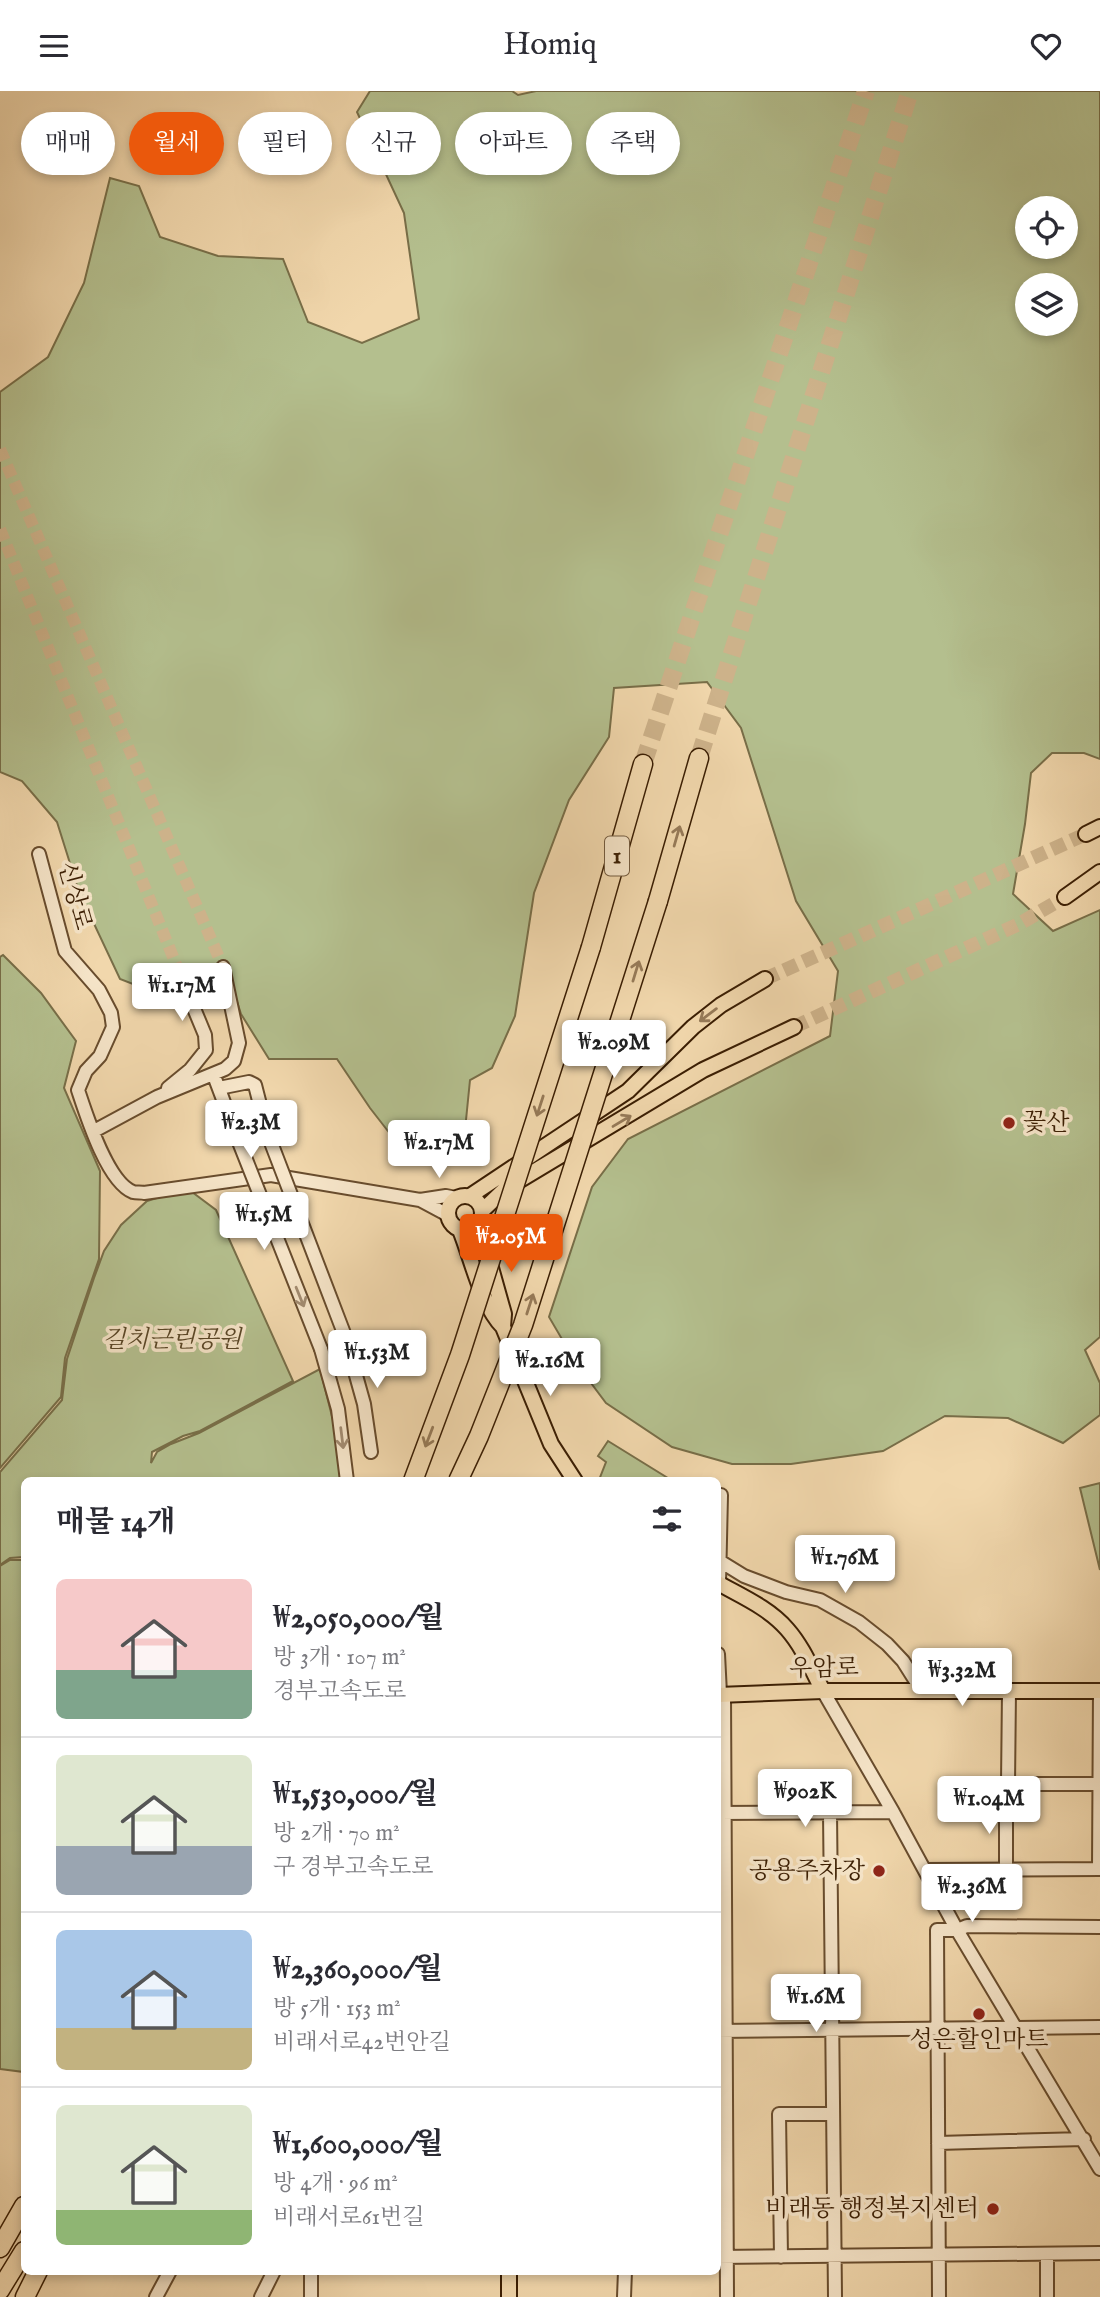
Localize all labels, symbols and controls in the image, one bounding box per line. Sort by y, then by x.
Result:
text: Homiq [503,25,597,66]
icon: menu [35,27,73,65]
icon: heart [1027,27,1065,65]
chip: 매매 [21,112,115,175]
chip: 월세 [129,112,224,175]
chip: 필터 [238,112,332,175]
chip: 신규 [346,112,441,175]
chip: 아파트 [455,112,572,175]
chip: 주택 [586,112,680,175]
map controls [1015,196,1078,336]
button: locate [1015,196,1078,259]
button: layers [1015,273,1078,336]
one-way arrow [671,825,684,847]
road number: 1 [605,837,629,876]
street label: 신상로 [50,858,98,934]
one-way arrow [631,960,644,982]
pin: ₩1.17M [125,963,239,1023]
text: ₩1.17M [148,971,216,1000]
one-way arrow [699,1008,717,1023]
pin: ₩2.09M [557,1021,671,1080]
text: ₩2.09M [578,1028,650,1057]
one-way arrow [533,1094,545,1116]
pin: ₩2.3M [202,1101,300,1160]
text: ₩2.3M [221,1108,281,1137]
place label: 꽃산 [1023,1108,1070,1139]
one-way arrow [611,1113,631,1127]
marker: 꽃산 [1001,1115,1017,1131]
pin: ₩2.17M [382,1121,496,1180]
text: ₩2.17M [404,1128,474,1157]
pin: ₩1.5M [215,1193,313,1252]
text: ₩1.5M [235,1200,293,1229]
pin: ₩2.05M [454,1215,568,1274]
text: ₩2.05M [476,1222,546,1251]
one-way arrow [295,1286,308,1308]
one-way arrow [524,1293,537,1315]
park label: 길치근린공원 [102,1325,243,1356]
pin: ₩1.53M [320,1331,434,1390]
text: ₩1.53M [344,1338,410,1367]
pin: ₩2.16M [493,1339,607,1398]
text: ₩2.16M [515,1346,585,1375]
one-way arrow [336,1426,349,1449]
one-way arrow [422,1426,434,1448]
icon: filters [648,1500,686,1538]
text: 매물 14개 [56,1504,175,1542]
pin: ₩1.76M [788,1535,902,1595]
text: ₩1.76M [811,1543,879,1572]
text: ₩2,050,000/월 [273,1600,444,1638]
icon: home [112,1607,196,1691]
text: 방 3개 · 107 m² [273,1643,406,1672]
pin: ₩3.32M [905,1649,1019,1708]
street label: 우암로 [789,1653,859,1685]
text: ₩3.32M [928,1656,996,1685]
text: 경부고속도로 [273,1677,406,1706]
pin: ₩902K [756,1769,854,1829]
text: ₩1,530,000/월 [273,1776,438,1814]
text: ₩902K [774,1777,836,1806]
pin: ₩1.04M [932,1777,1046,1836]
icon: home [112,1783,196,1867]
text: ₩1.04M [953,1784,1025,1813]
text: 방 2개 · 70 m² [273,1819,400,1848]
text: 구 경부고속도로 [273,1853,434,1882]
place label: 공용주차장 [749,1856,866,1887]
marker: 공용주차장 [871,1863,887,1879]
pin: ₩2.36M [915,1864,1029,1924]
text: ₩2.36M [937,1872,1007,1901]
text: ₩2,360,000/월 [273,1951,443,1989]
icon: home [112,1958,196,2042]
pin: ₩1.6M [767,1975,865,2034]
text: ₩1.6M [787,1982,845,2011]
text: 방 5개 · 153 m² [273,1994,401,2023]
marker: 성은할인마트 [971,2006,987,2022]
place label: 성은할인마트 [909,2025,1049,2056]
text: 비래서로42번안길 [273,2028,451,2057]
text: ₩1,600,000/월 [273,2126,443,2164]
icon: home [112,2133,196,2217]
text: 방 4개 · 96 m² [273,2169,398,2198]
place label: 비래동 행정복지센터 [765,2194,979,2225]
marker: 비래동 행정복지센터 [985,2201,1001,2217]
text: 비래서로61번길 [273,2203,424,2232]

